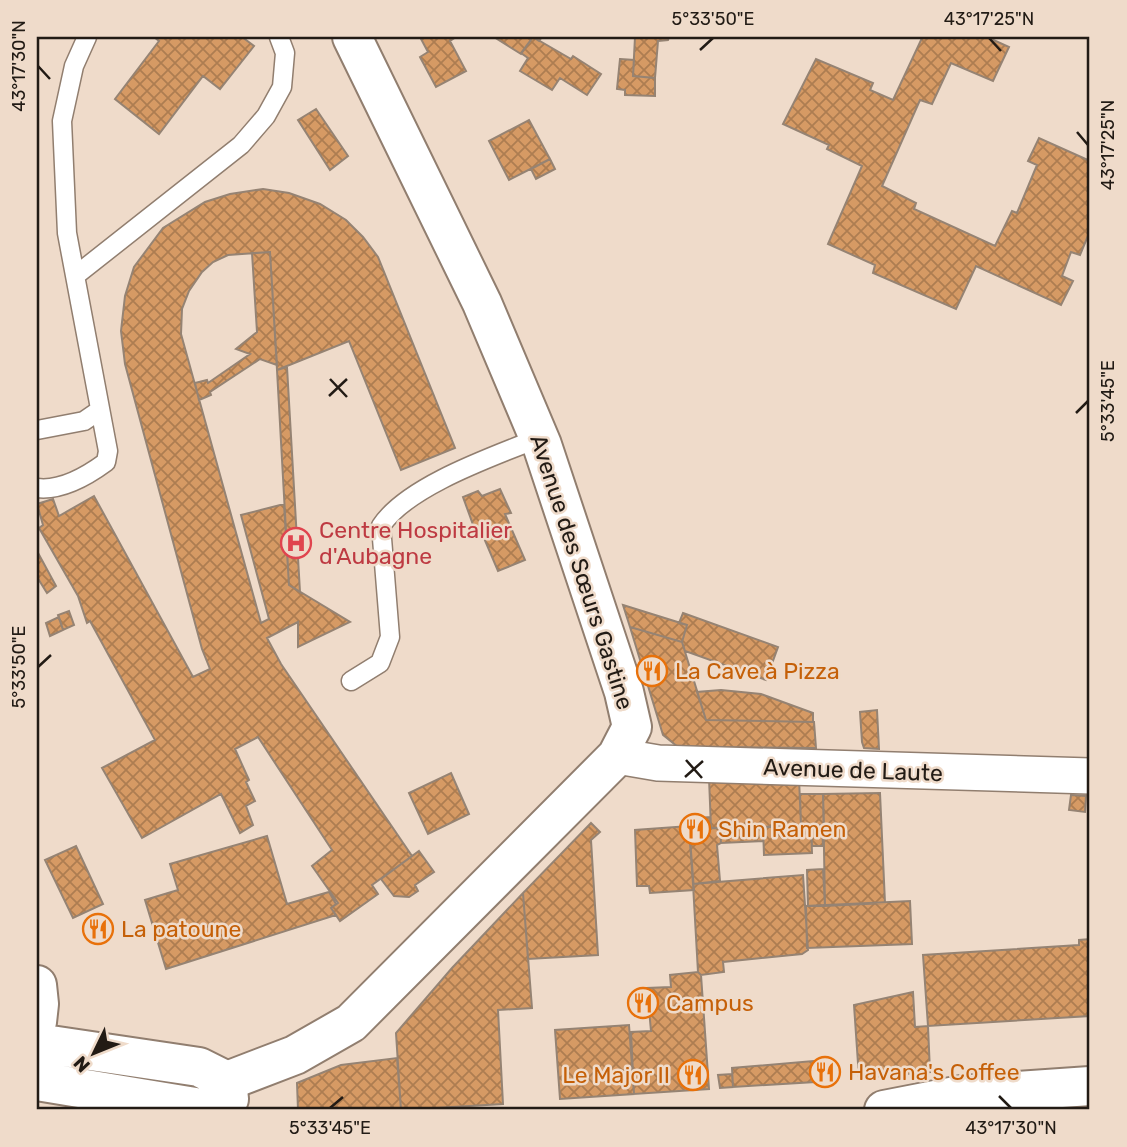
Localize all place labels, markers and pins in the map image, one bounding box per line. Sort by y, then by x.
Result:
place label: Centre Hospitalier d'Aubagne [319,516,512,570]
hospital icon: Centre Hospitalier d'Aubagne [279,526,313,560]
restaurant icon: La Cave à Pizza [635,654,669,688]
place label: La Cave à Pizza [675,657,840,685]
restaurant icon: Shin Ramen [678,812,712,846]
place label: Shin Ramen [718,815,846,843]
restaurant icon: La patoune [81,912,115,946]
place label: La patoune [121,915,241,943]
restaurant icon: Campus [626,986,660,1020]
place label: Campus [666,989,754,1017]
restaurant icon: Havana's Coffee [808,1055,842,1089]
restaurant icon: Le Major II [676,1058,710,1092]
place label: Havana's Coffee [848,1058,1020,1086]
place label: Le Major II [562,1061,670,1089]

